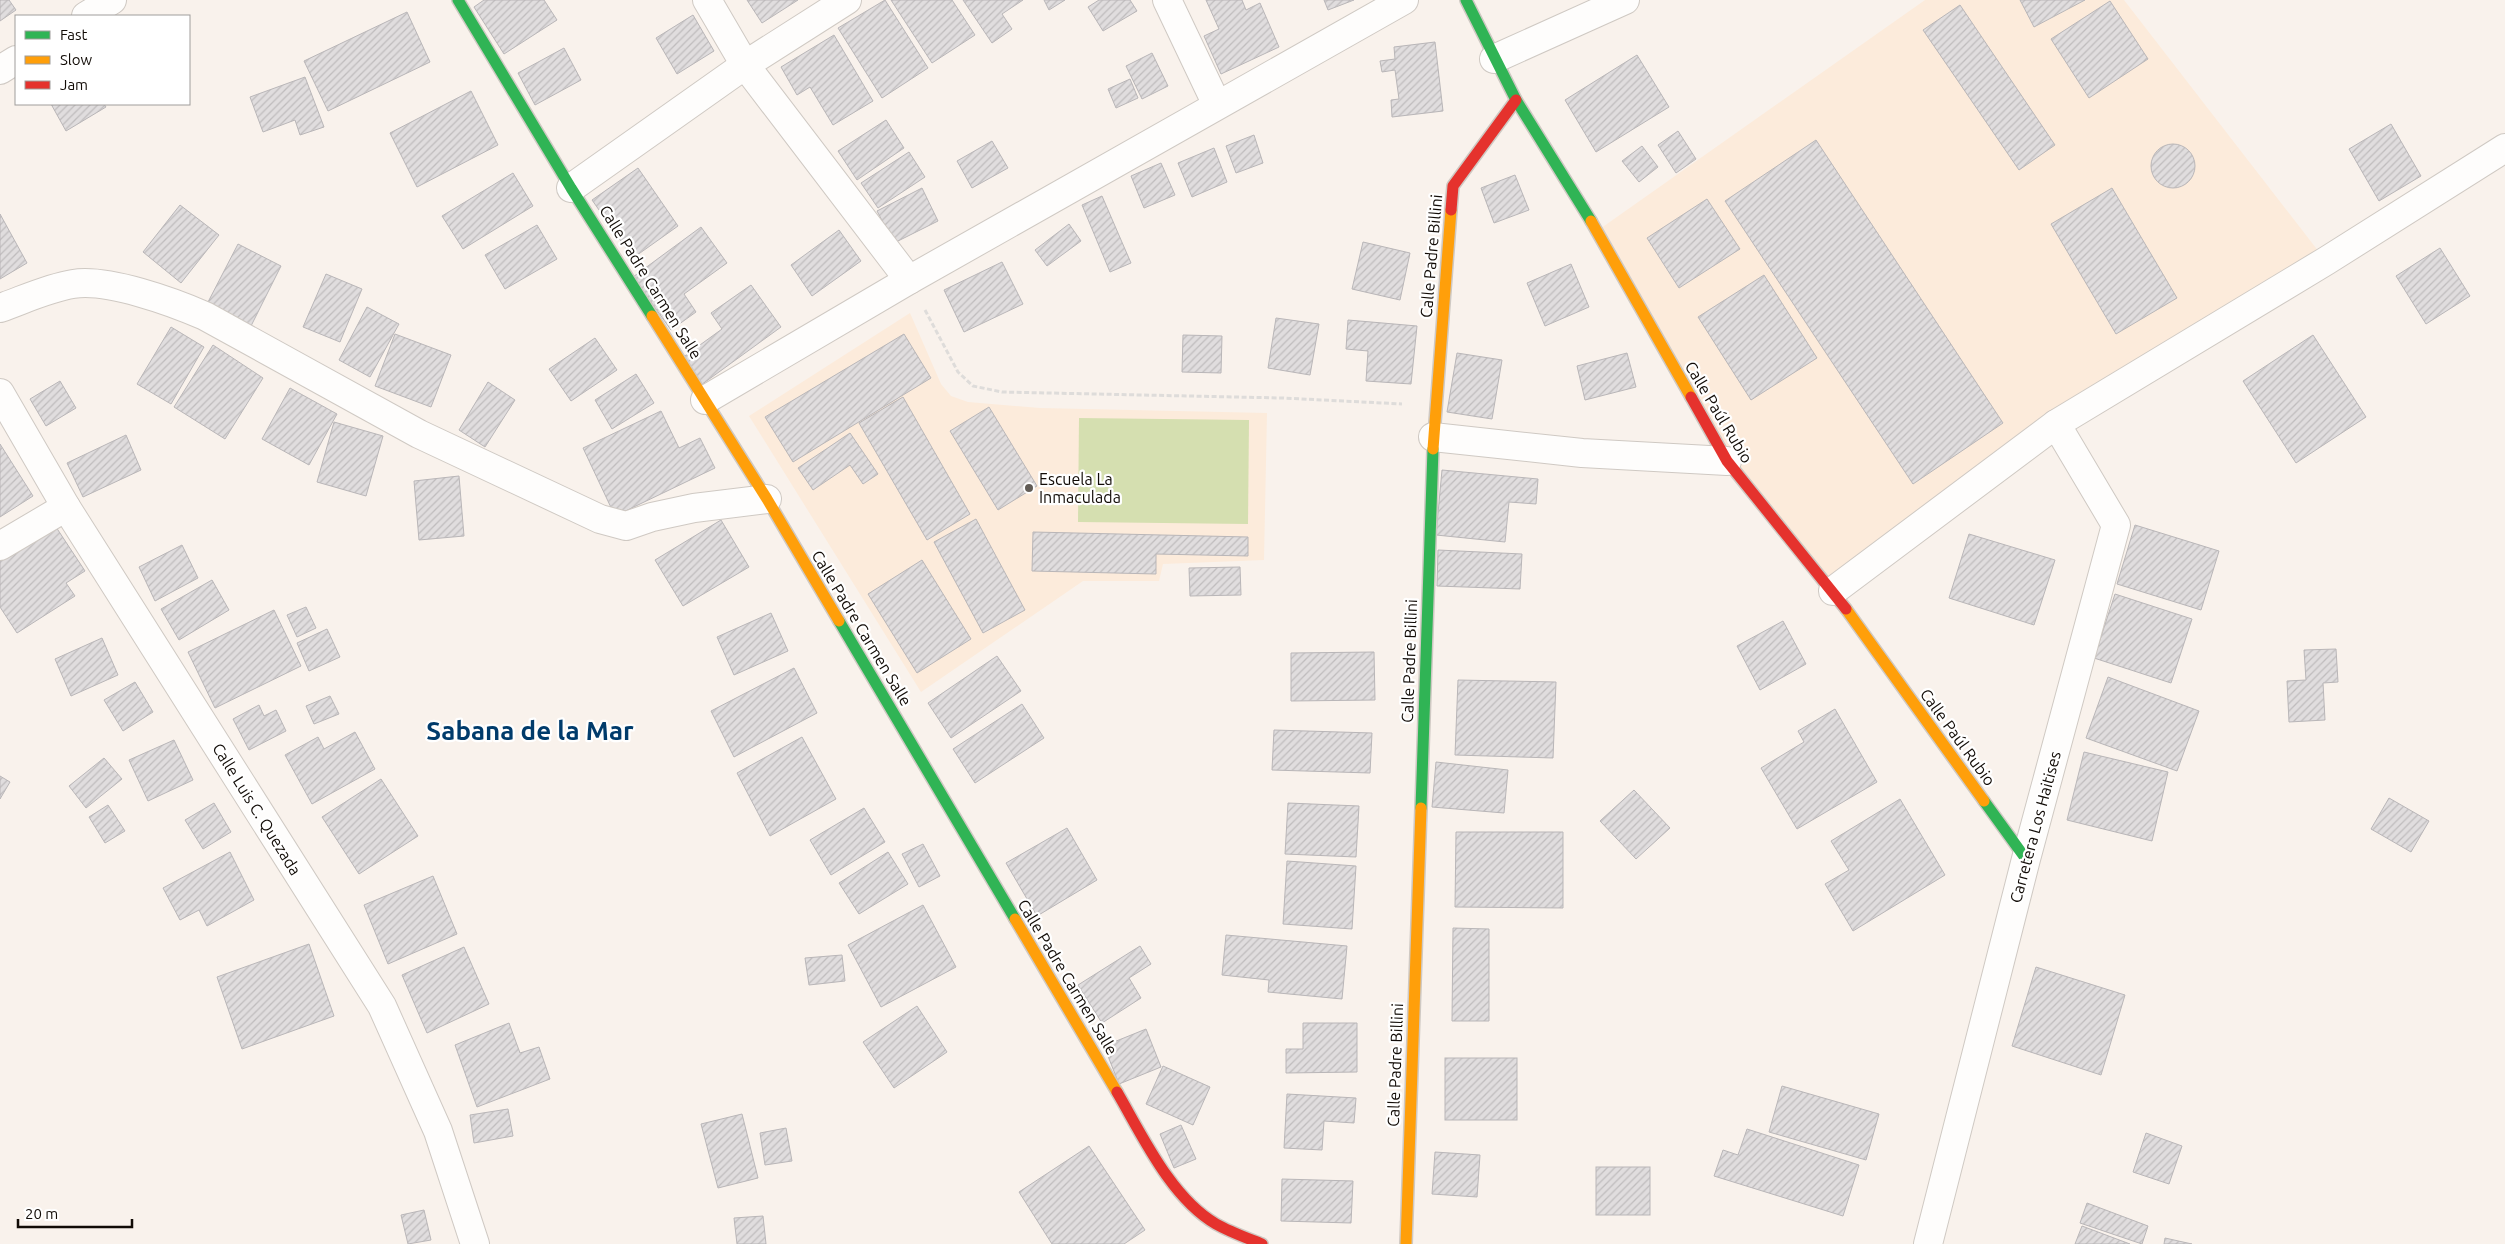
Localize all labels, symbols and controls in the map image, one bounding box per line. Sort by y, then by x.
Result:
legend [15,15,190,105]
text: Fast [60,26,88,43]
text: Slow [60,51,93,68]
text: Jam [60,76,88,93]
street label: Calle Padre Billini [1417,194,1445,318]
street label: Calle Padre Carmen Salle [596,202,706,362]
street label: Calle Paúl Rubio [1682,358,1756,466]
place label: Escuela La Inmaculada [1039,470,1121,506]
marker: Escuela La Inmaculada [1023,482,1035,494]
street label: Calle Padre Carmen Salle [808,547,916,709]
street label: Calle Padre Billini [1398,599,1420,723]
street label: Calle Paúl Rubio [1917,685,1999,789]
district label: Sabana de la Mar [426,716,634,745]
street label: Calle Luis C. Quezada [209,740,305,878]
street label: Carretera Los Haitises [2006,749,2064,905]
street label: Calle Padre Carmen Salle [1014,896,1122,1058]
street label: Calle Padre Billini [1384,1003,1406,1127]
scale bar [18,1196,131,1228]
text: 20 m [25,1205,58,1222]

